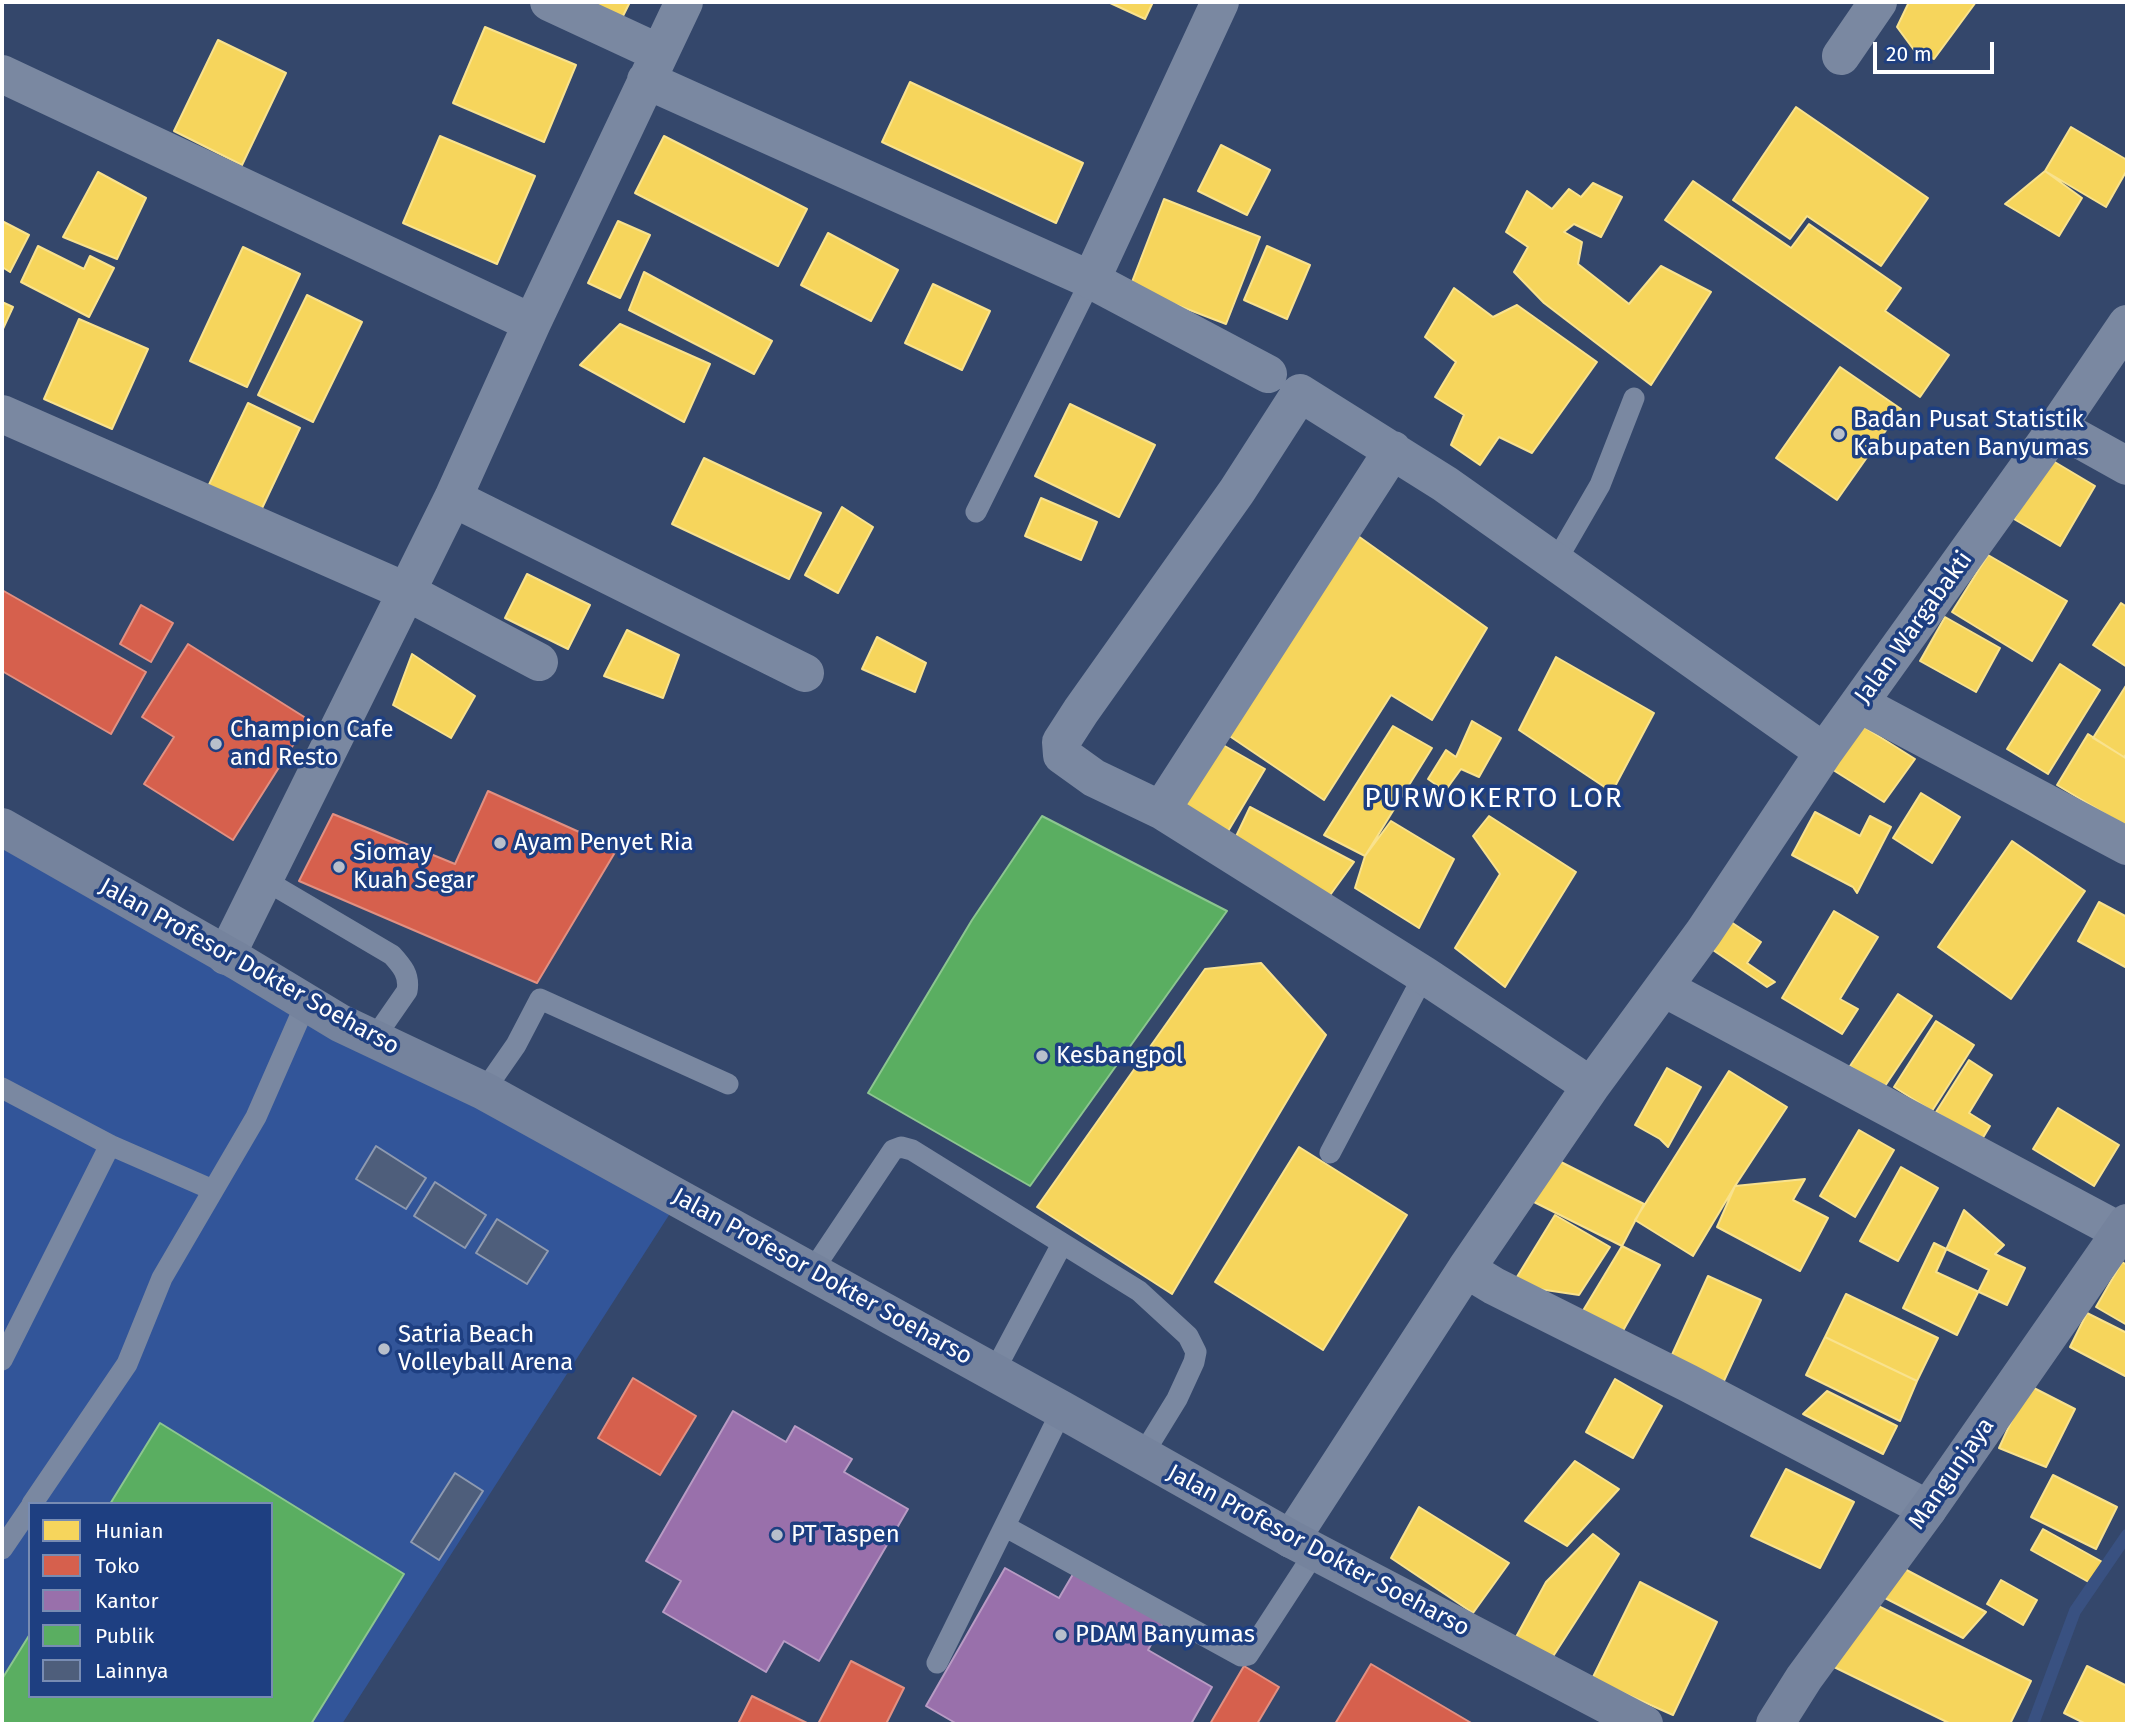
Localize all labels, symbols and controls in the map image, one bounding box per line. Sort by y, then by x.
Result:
scale bar [1877,28,1998,72]
text: 20 m [1886,41,1932,67]
place label: Badan Pusat Statistik Kabupaten Banyumas [1853,406,2089,462]
marker: Badan Pusat Statistik Kabupaten Banyumas [1831,426,1847,442]
street label: Jalan Wargabakti [1849,546,1979,710]
place label: Champion Cafe and Resto [230,716,393,772]
marker: Champion Cafe and Resto [208,736,224,752]
district label: PURWOKERTO LOR [1366,782,1622,816]
place label: Ayam Penyet Ria [514,829,694,857]
marker: Ayam Penyet Ria [492,835,508,851]
place label: Siomay Kuah Segar [353,839,475,895]
marker: Siomay Kuah Segar [331,859,347,875]
street label: Jalan Profesor Dokter Soeharso [94,872,404,1062]
place label: Kesbangpol [1056,1042,1183,1070]
marker: Kesbangpol [1034,1048,1050,1064]
street label: Jalan Profesor Dokter Soeharso [667,1182,977,1372]
place label: Satria Beach Volleyball Arena [398,1321,573,1377]
marker: Satria Beach Volleyball Arena [376,1341,392,1357]
street label: Mangunjaya [1903,1413,2001,1535]
street label: Jalan Profesor Dokter Soeharso [1162,1459,1474,1643]
legend [28,1502,273,1698]
text: Hunian [95,1518,163,1544]
place label: PT Taspen [791,1521,900,1549]
marker: PT Taspen [769,1527,785,1543]
text: Toko [95,1553,140,1579]
text: Kantor [95,1588,159,1614]
place label: PDAM Banyumas [1075,1621,1255,1649]
text: Publik [95,1623,154,1649]
marker: PDAM Banyumas [1053,1627,1069,1643]
text: Lainnya [95,1658,168,1684]

